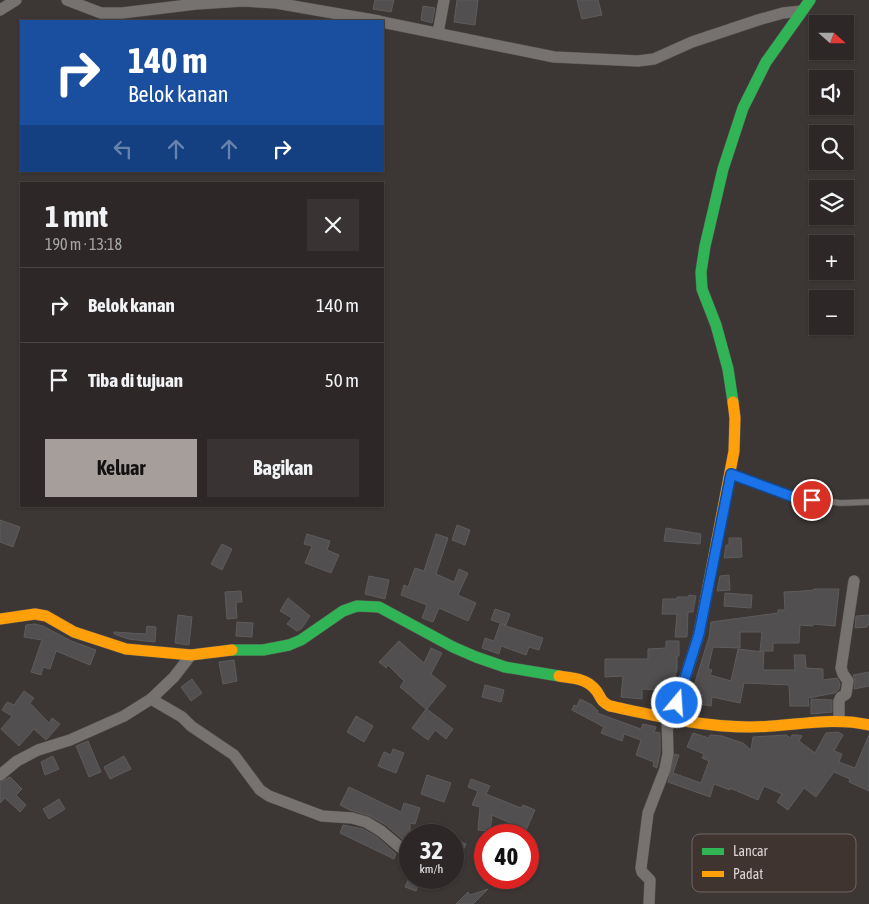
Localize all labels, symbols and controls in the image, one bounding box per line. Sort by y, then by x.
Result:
north arrow [809,15,854,60]
map controls [809,15,854,335]
icon: right [45,40,110,105]
text: 140 m [128,40,207,80]
button: sound [809,70,854,115]
text: Belok kanan [128,81,229,107]
button: search [809,125,854,170]
icon: left [109,135,137,163]
icon: ahead [162,135,190,163]
icon: ahead [215,135,243,163]
icon: right [268,135,296,163]
button: layers [809,180,854,225]
text: 1 mnt [45,199,108,233]
button: close [307,199,359,251]
text: 190 m · 13:18 [45,235,122,253]
button: + [809,235,854,280]
button: − [809,290,854,335]
icon: right [45,291,73,319]
text: Belok kanan [88,294,175,316]
text: 140 m [316,294,359,316]
icon: arrive [45,366,73,394]
text: Tiba di tujuan [88,369,183,391]
text: 50 m [325,369,359,391]
button: Keluar [45,439,197,497]
button: Bagikan [207,439,359,497]
pin [791,479,833,521]
icon: arrive [798,486,826,514]
position arrow [650,676,702,728]
speed limit sign: 40 [474,824,539,889]
legend [692,834,856,892]
text: 32 [420,836,443,864]
text: Lancar [733,843,768,859]
text: km/h [420,862,443,876]
text: Padat [733,866,763,882]

